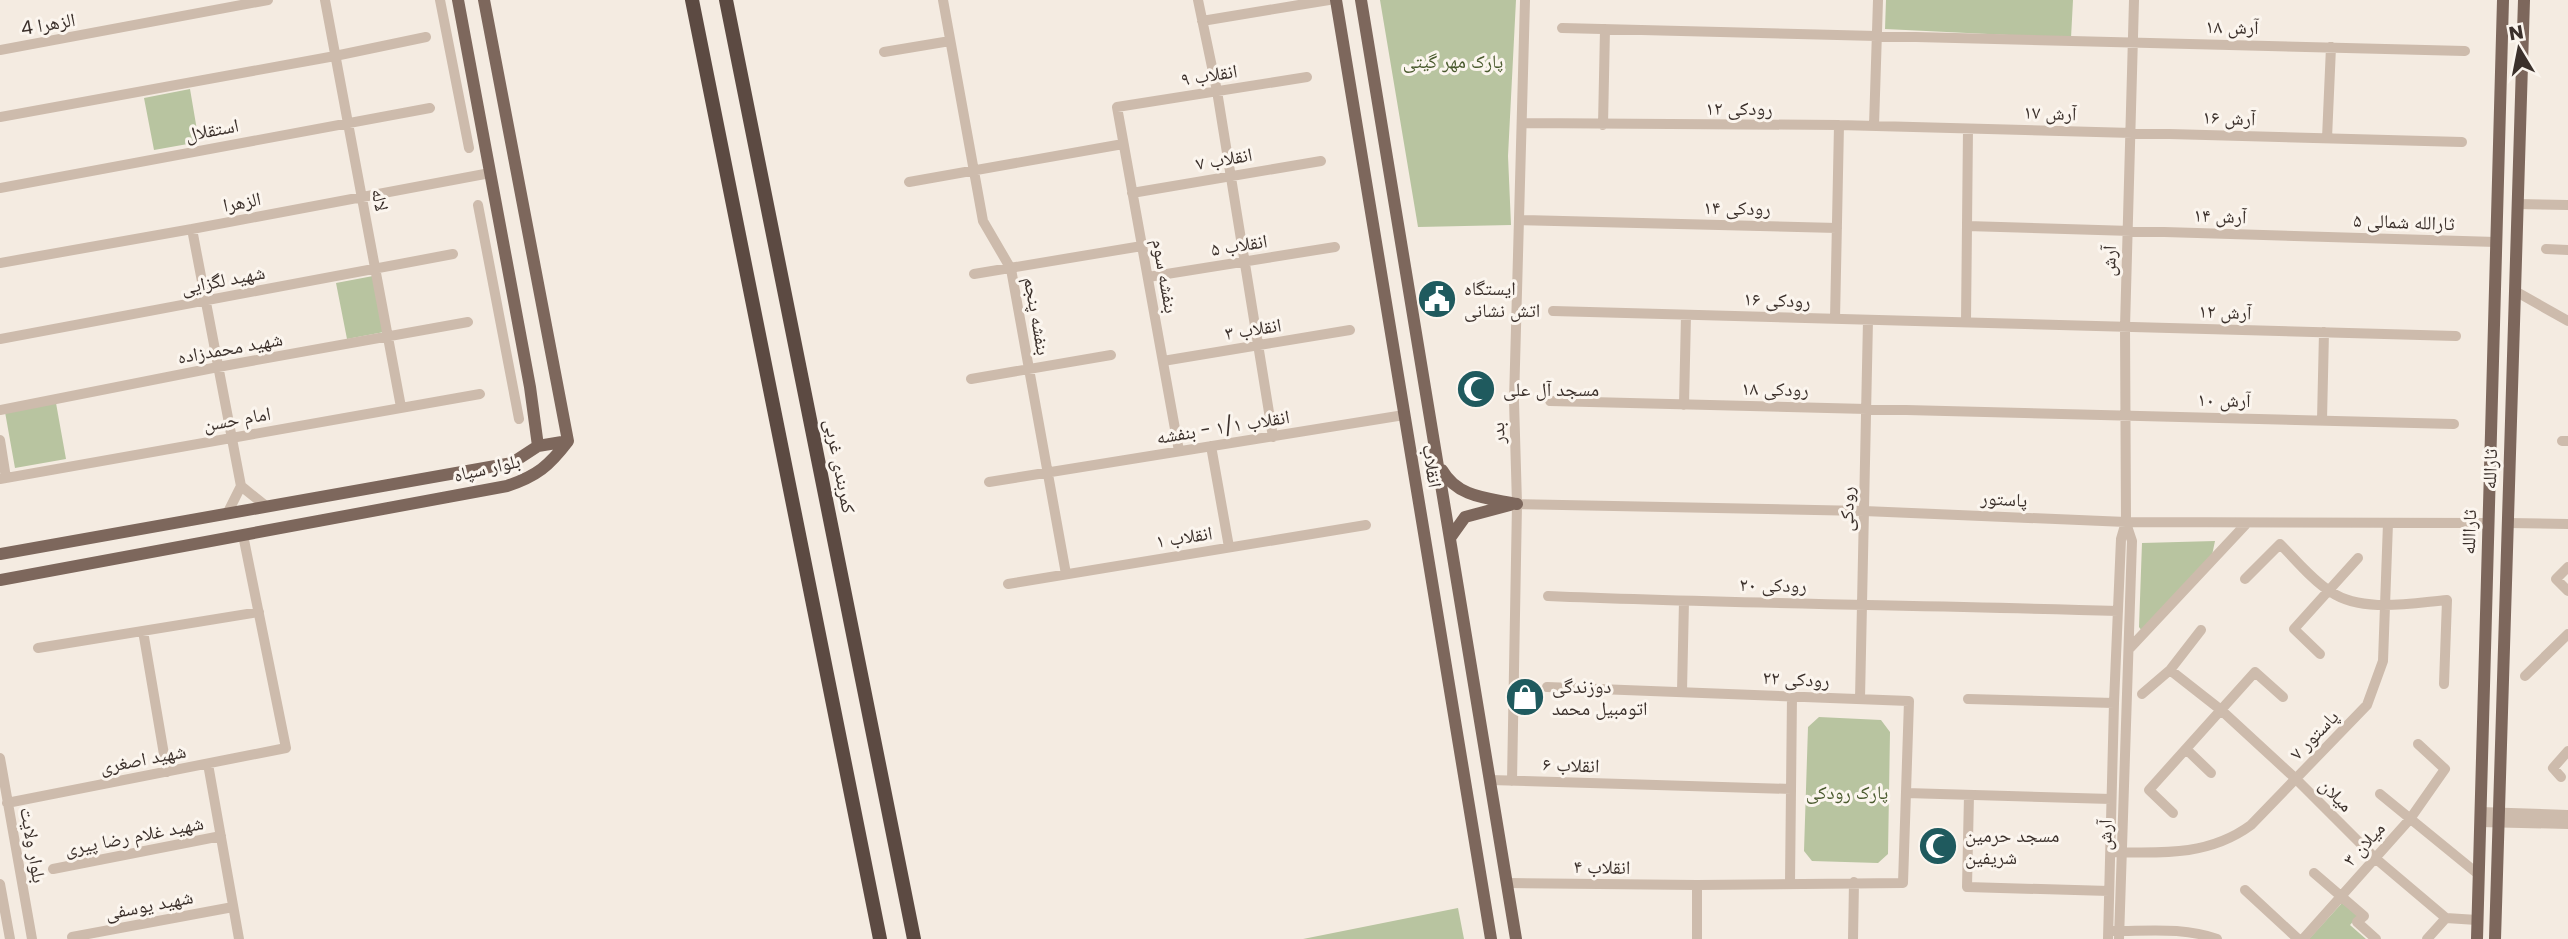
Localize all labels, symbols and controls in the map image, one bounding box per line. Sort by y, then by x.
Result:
street label: الزهرا 4 [19,6,77,42]
street label: آرش ۱۸ [2205,13,2260,41]
north arrow [2484,14,2554,84]
text: N [2507,18,2526,47]
park label: پارک مهر گیتی [1403,48,1503,75]
street label: انقلاب ۹ [1179,57,1239,93]
street label: رودکی ۱۲ [1705,95,1773,122]
street label: آرش ۱۷ [2023,99,2078,127]
street label: آرش ۱۶ [2202,104,2257,132]
street label: استقلال [183,112,241,148]
street label: انقلاب ۷ [1194,141,1254,177]
street label: الزهرا [221,185,263,219]
street label: لاله [365,186,395,214]
street label: رودکی ۱۴ [1703,194,1771,222]
street label: آرش ۱۴ [2193,202,2248,230]
street label: ثارالله شمالی ۵ [2353,207,2455,237]
street label: انقلاب ۵ [1209,227,1269,263]
street label: بنفشه سوم [1145,237,1185,315]
street label: آرش [2095,244,2123,277]
street label: شهید لگزایی [179,259,267,301]
street label: بنفشه پنجم [1017,275,1057,357]
place label: ایستگاه اتش نشانی [1464,275,1540,324]
public building icon: ایستگاه اتش نشانی [1416,278,1458,320]
street label: رودکی ۱۶ [1743,285,1811,315]
street label: آرش ۱۲ [2198,298,2253,326]
street label: انقلاب ۳ [1223,311,1283,347]
street label: شهید محمدزاده [175,325,285,371]
mosque icon: مسجد آل علی [1455,368,1497,410]
street label: رودکی ۱۸ [1741,375,1809,403]
place label: مسجد آل علی [1503,376,1599,403]
street label: آرش ۱۰ [2197,386,2252,414]
street label: امام حسن [201,400,273,438]
street label: انقلاب ۱/۱ - بنفشه [1154,403,1292,451]
street label: کمربندی غربی [818,417,862,516]
street label: بدر [1484,422,1512,445]
street label: انقلاب [1415,442,1449,490]
street label: بلوار سپاه [451,447,523,489]
street label: ثارالله [2476,448,2504,490]
street label: پاستور [1979,484,2028,514]
street label: رودکی [1833,486,1861,532]
street label: ثاراالله [2455,509,2483,555]
street label: انقلاب ۱ [1154,519,1214,555]
street label: رودکی ۲۰ [1739,571,1807,599]
street label: رودکی ۲۲ [1762,664,1830,694]
place label: دوزندگی اتومبیل محمد [1552,673,1647,722]
shop icon: دوزندگی اتومبیل محمد [1504,676,1546,718]
street label: پاستور ۷ [2283,704,2345,766]
street label: شهید اصغری [98,737,188,781]
street label: انقلاب ۶ [1542,751,1600,779]
street label: میلان [2313,772,2359,818]
park label: پارک رودکی [1806,779,1888,806]
street label: بلوار ولایت [13,805,53,885]
street label: شهید غلام رضا پیری [62,809,206,863]
street label: میلان ۳ [2337,816,2391,872]
street label: آرش [2091,818,2119,851]
place label: مسجد حرمین شریفین [1965,822,2059,871]
mosque icon: مسجد حرمین شریفین [1917,825,1959,867]
street label: انقلاب ۴ [1573,853,1631,881]
street label: شهید یوسفی [103,883,195,927]

